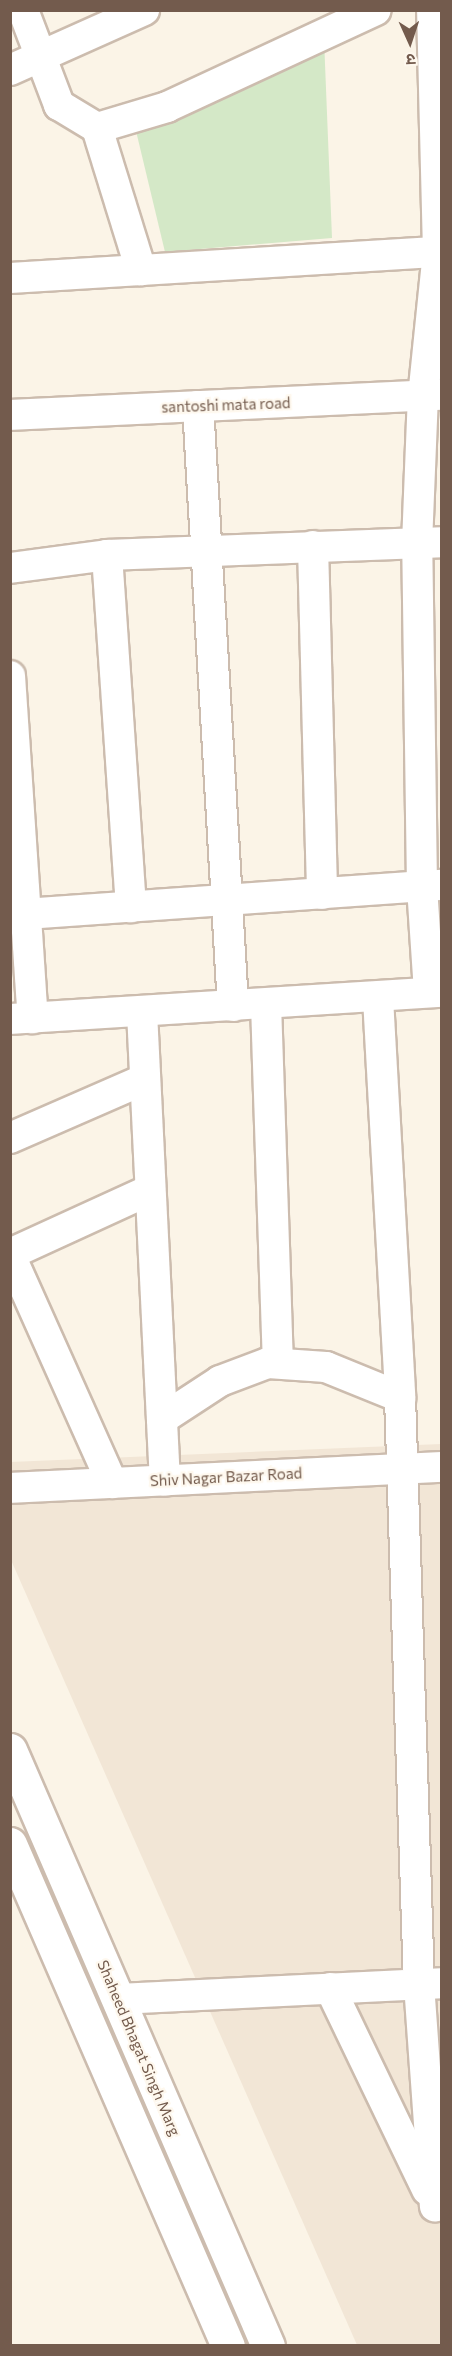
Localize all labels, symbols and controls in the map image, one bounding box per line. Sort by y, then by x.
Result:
north arrow [380,12,440,72]
text: उ [406,51,416,70]
street label: santoshi mata road [161,394,291,416]
street label: Shiv Nagar Bazar Road [149,1464,303,1490]
street label: Shaheed Bhagat Singh Marg [94,1957,184,2139]

